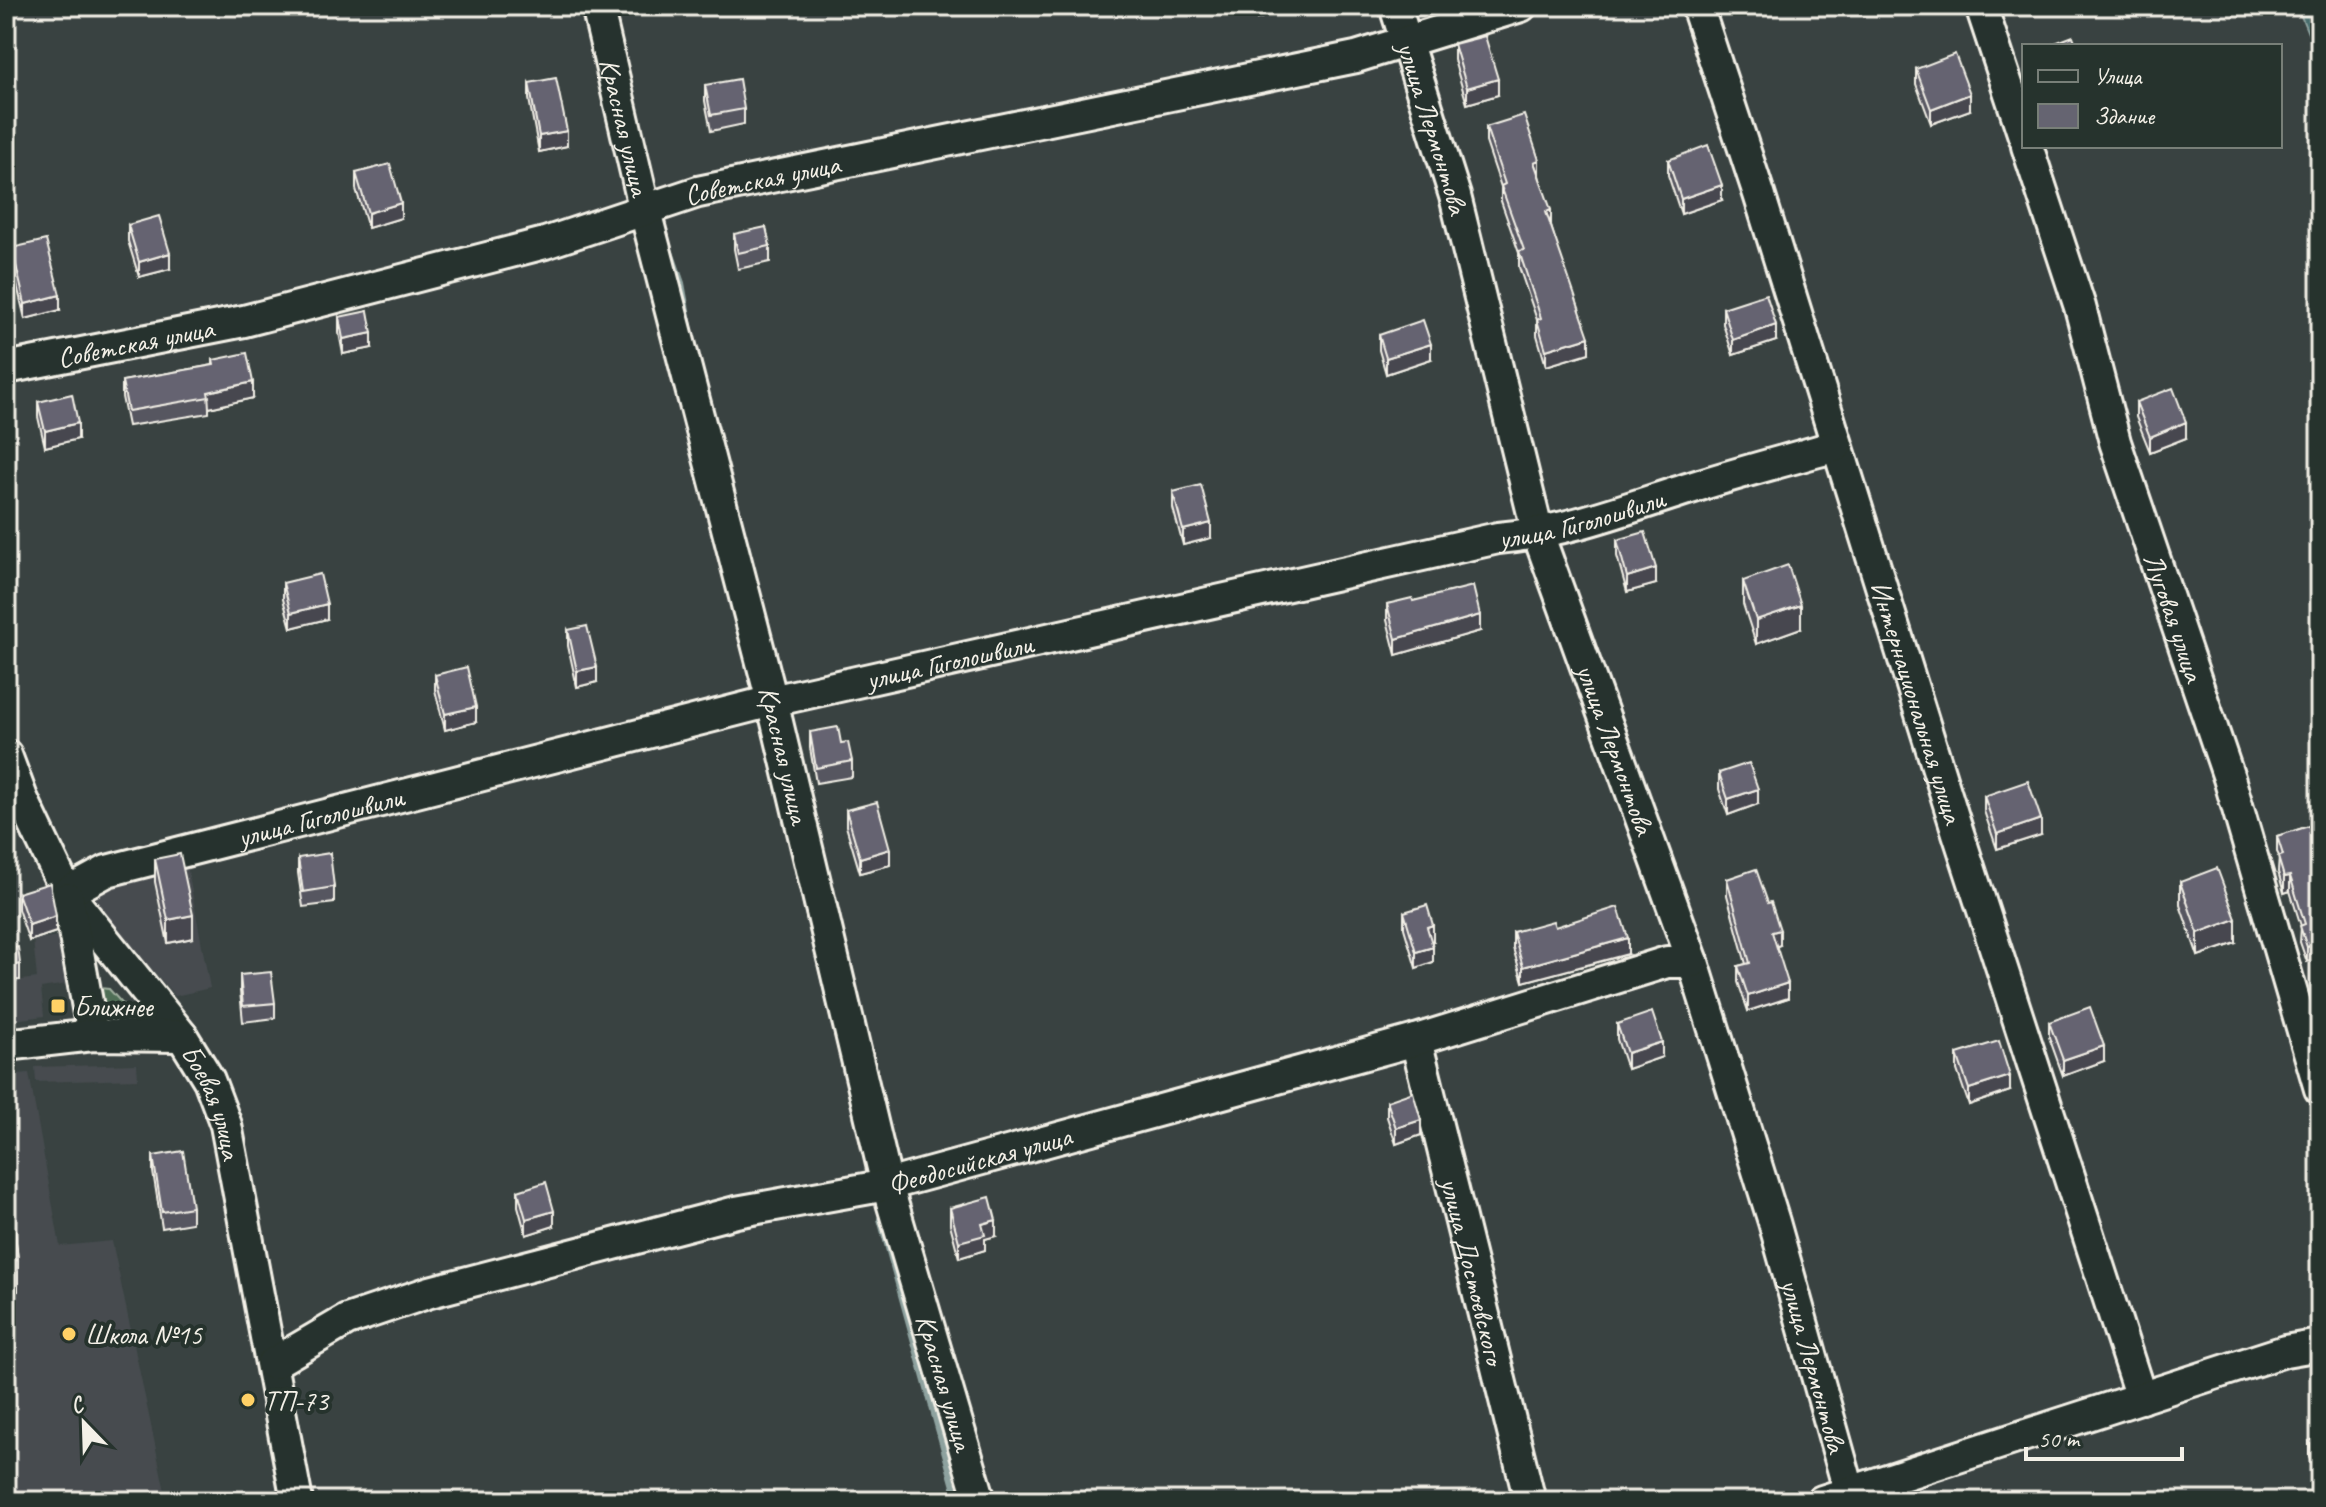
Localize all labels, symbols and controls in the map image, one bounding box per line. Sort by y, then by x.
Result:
street label: улица Лермонтова [1389,36,1477,219]
legend [2022,44,2282,148]
street label: Красная улица [592,55,659,201]
text: Улица [2094,61,2143,91]
text: Здание [2094,101,2156,131]
street label: Советская улица [679,146,845,213]
street label: Советская улица [55,310,218,375]
street label: улица Гиголошвили [1495,480,1670,556]
street label: Луговая улица [2136,549,2213,688]
street label: Интернациональная улица [1863,576,1972,829]
street label: улица Гиголошвили [861,625,1038,697]
street label: улица Лермонтова [1568,657,1663,841]
street label: Красная улица [751,682,819,829]
street label: улица Гиголошвили [232,778,409,855]
place label: Ближнее [74,989,155,1024]
marker: Ближнее [49,997,67,1015]
street label: Боевая улица [174,1038,250,1164]
street label: Феодосийская улица [884,1117,1077,1202]
street label: улица Достоевского [1433,1172,1514,1371]
street label: улица Лермонтова [1773,1273,1856,1458]
street label: Красная улица [909,1310,982,1457]
place label: Школа №15 [85,1317,203,1352]
marker: Школа №15 [60,1325,78,1343]
north arrow [44,1383,124,1463]
place label: ТП-73 [264,1383,330,1418]
text: С [66,1389,90,1421]
marker: ТП-73 [239,1391,257,1409]
scale bar [2026,1411,2182,1461]
text: 50 m [2038,1424,2081,1454]

